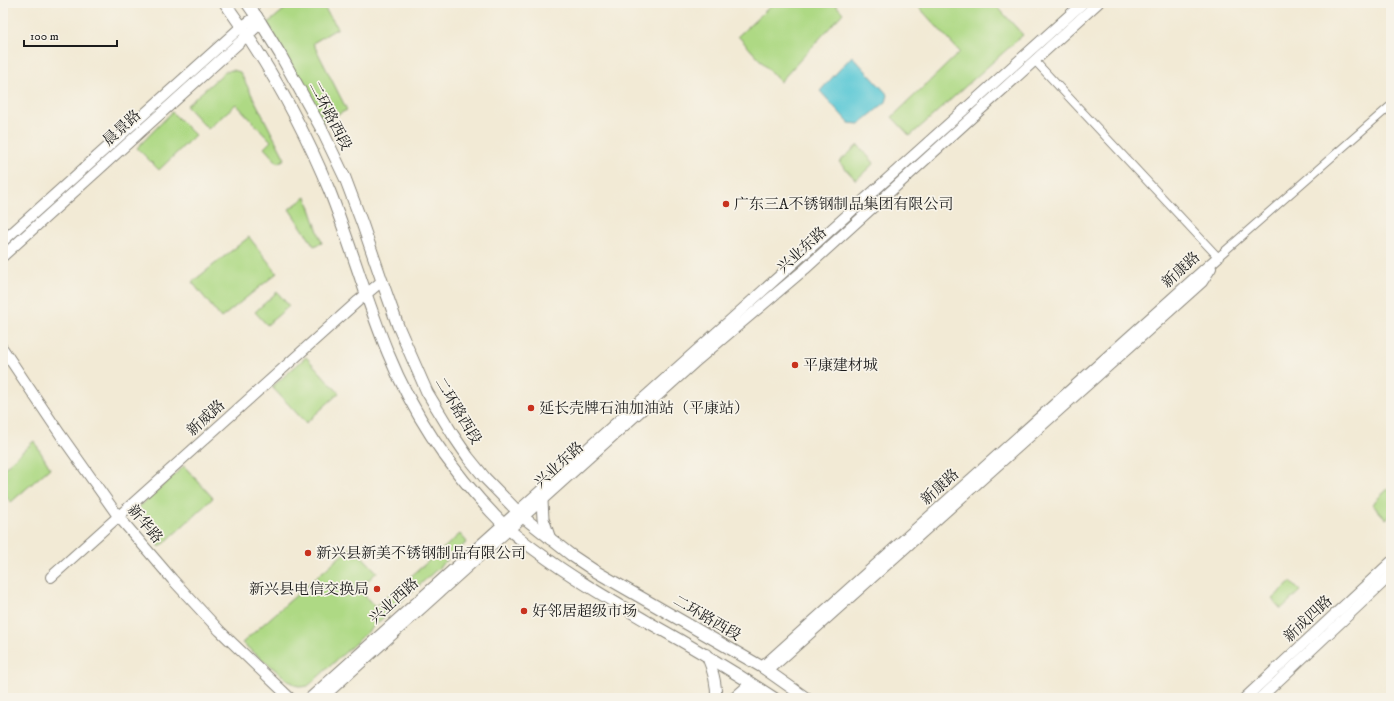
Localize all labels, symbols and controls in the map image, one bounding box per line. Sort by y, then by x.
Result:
scale bar [24,22,117,48]
text: 100 m [30,29,59,44]
street label: 二环路西段 [305,78,355,154]
street label: 晨景路 [99,106,145,150]
place label: 广东三A不锈钢制品集团有限公司 [734,195,954,214]
marker: 广东三A不锈钢制品集团有限公司 [721,199,731,209]
street label: 兴业东路 [773,223,831,277]
street label: 新康路 [1158,248,1204,292]
place label: 平康建材城 [803,356,878,375]
marker: 平康建材城 [790,360,800,370]
street label: 二环路西段 [431,374,485,448]
street label: 新威路 [183,396,229,440]
place label: 延长壳牌石油加油站（平康站） [539,399,749,418]
marker: 延长壳牌石油加油站（平康站） [526,403,536,413]
street label: 兴业东路 [530,438,588,492]
street label: 新康路 [917,465,963,509]
street label: 新华路 [123,501,167,547]
place label: 新兴县新美不锈钢制品有限公司 [316,544,526,563]
marker: 新兴县新美不锈钢制品有限公司 [303,548,313,558]
street label: 兴业西路 [365,574,423,628]
place label: 新兴县电信交换局 [249,580,369,599]
marker: 新兴县电信交换局 [372,584,382,594]
street label: 二环路西段 [670,591,744,645]
street label: 新成四路 [1280,592,1336,646]
place label: 好邻居超级市场 [532,602,637,621]
marker: 好邻居超级市场 [519,606,529,616]

